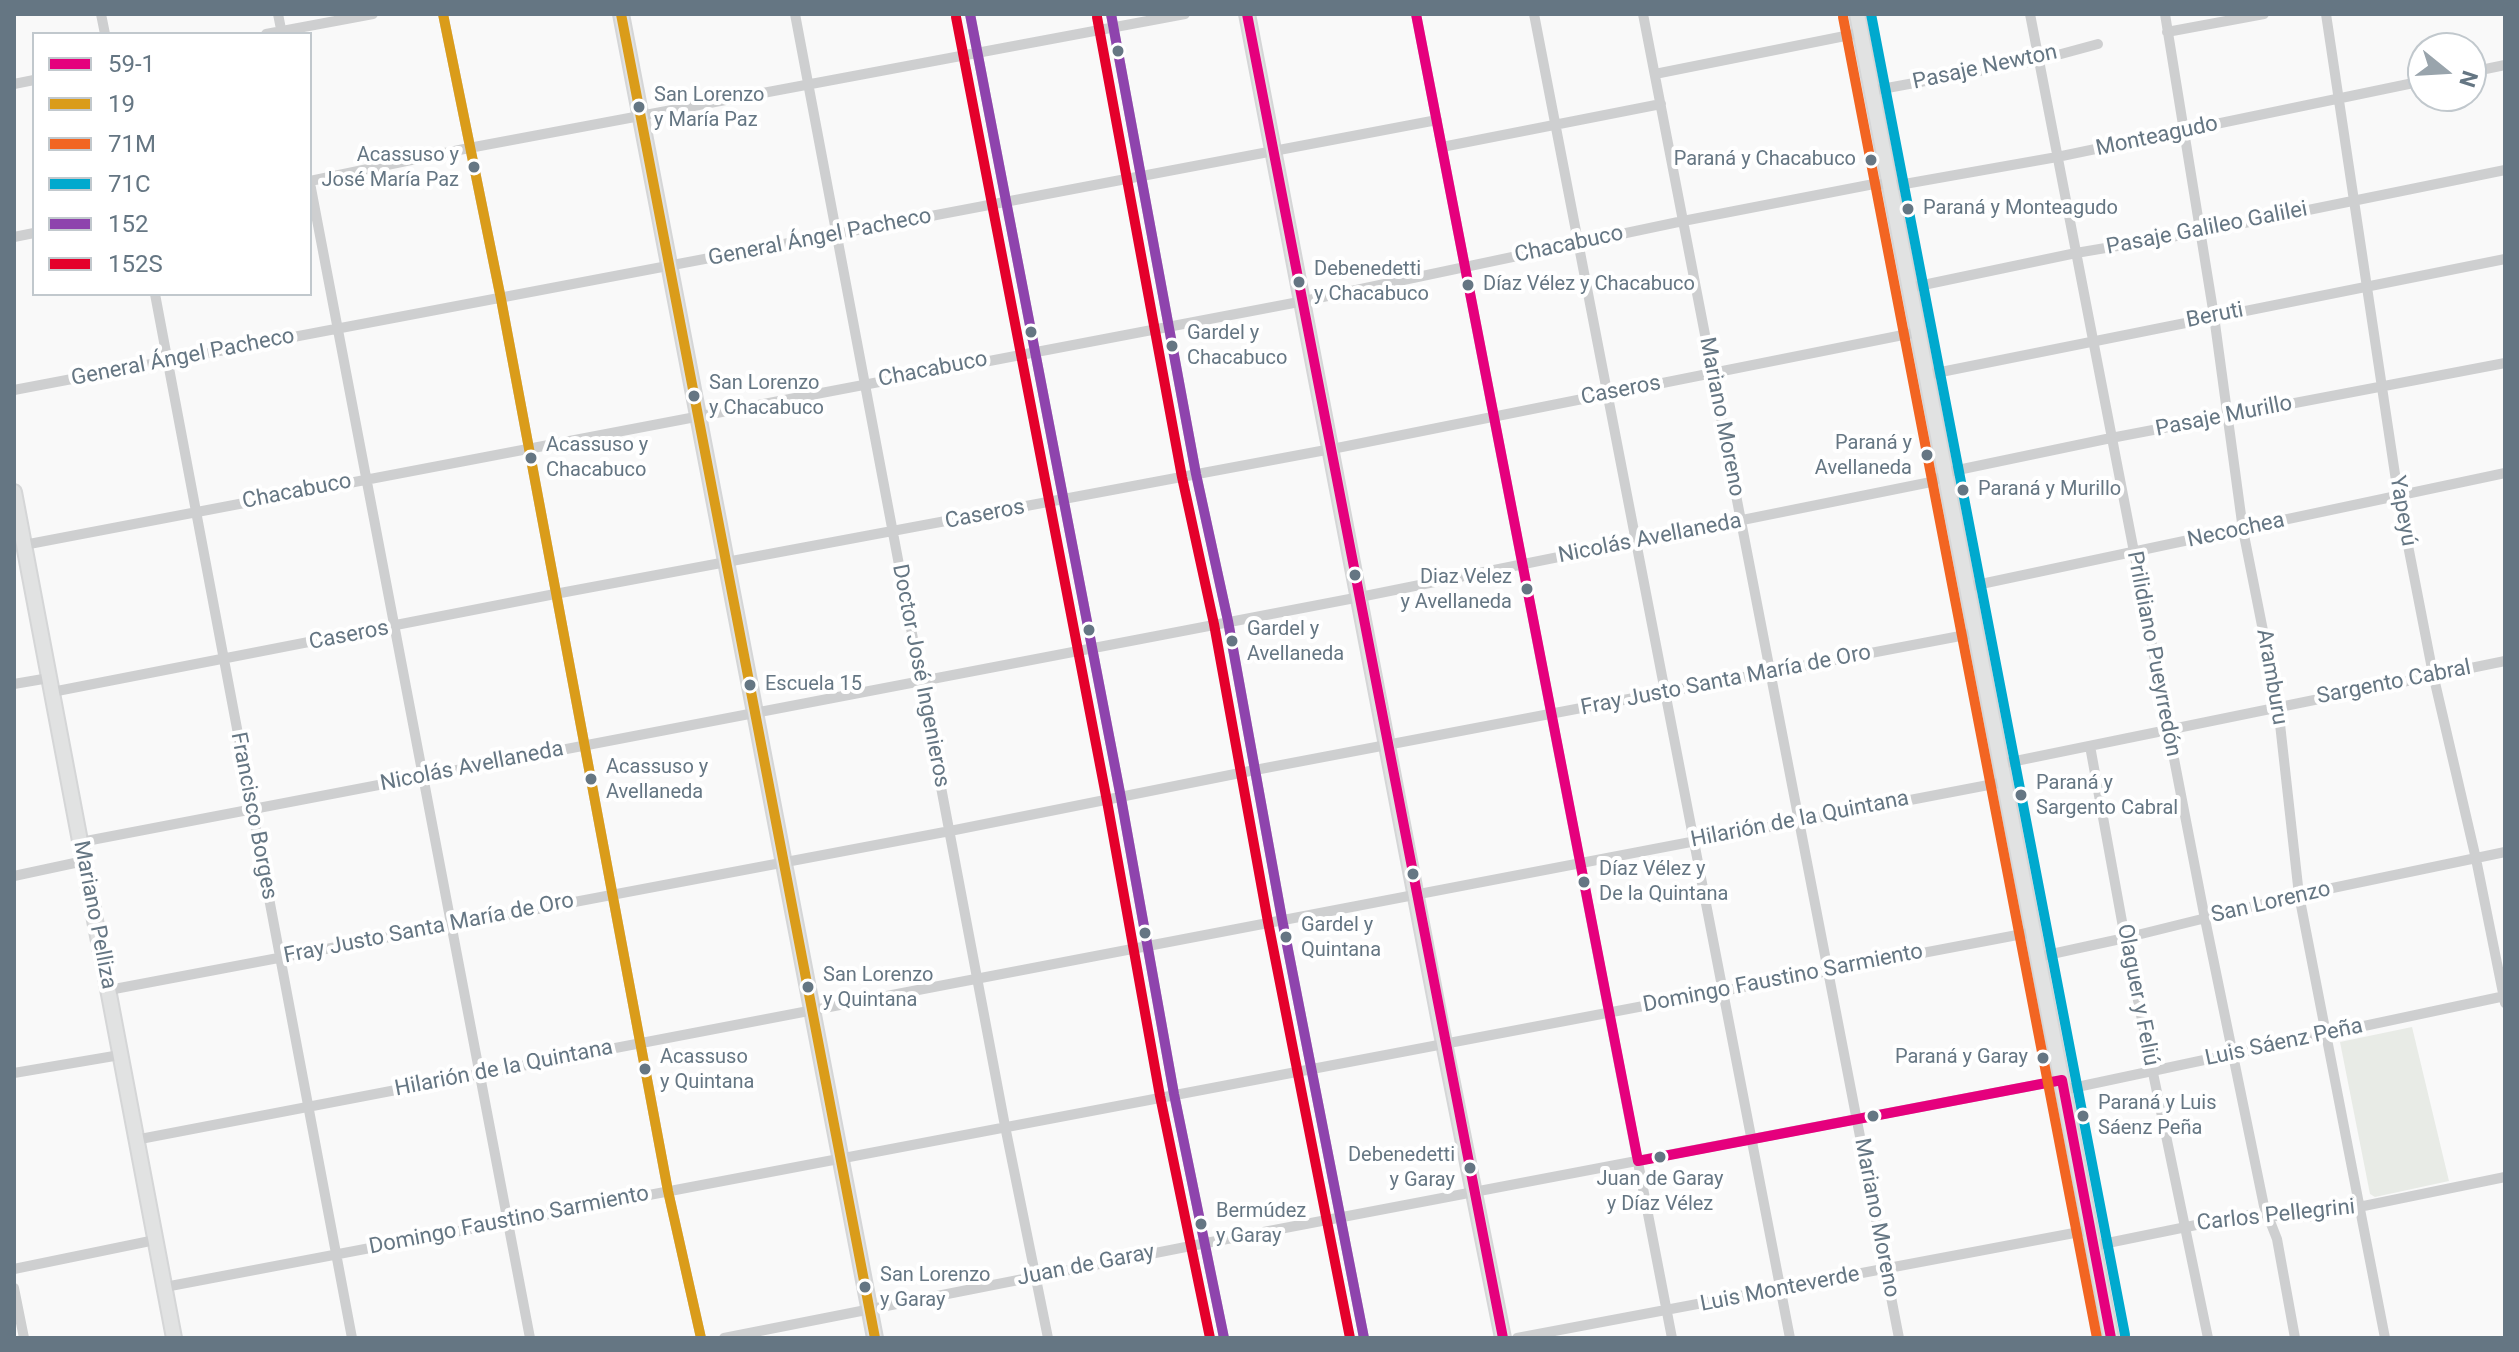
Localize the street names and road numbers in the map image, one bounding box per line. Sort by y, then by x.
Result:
street label: Pasaje Newton [1910,40,2060,96]
street label: Monteagudo [2094,111,2220,163]
street label: Pasaje Galileo Galilei [2104,197,2310,261]
street label: General Ángel Pacheco [706,203,934,273]
street label: Chacabuco [1512,221,1626,269]
street label: Beruti [2184,298,2246,334]
street label: General Ángel Pacheco [69,323,297,393]
street label: Mariano Moreno [1693,335,1749,499]
street label: Chacabuco [876,347,990,393]
street label: Caseros [1579,370,1663,412]
street label: Pasaje Murillo [2153,391,2295,443]
street label: Chacabuco [240,469,354,515]
street label: Yapeyú [2383,474,2421,548]
street label: Caseros [943,494,1027,536]
street label: Nicolás Avellaneda [1556,508,1744,570]
street label: Necochea [2185,508,2287,554]
street label: Prilidiano Pueyrredón [2120,549,2186,759]
street label: Doctor José Ingenieros [885,562,955,790]
street label: Caseros [307,615,391,657]
street label: Aramburu [2250,627,2292,727]
street label: Fray Justo Santa María de Oro [1579,640,1873,722]
street label: Sargento Cabral [2315,655,2473,711]
street label: Francisco Borges [224,730,282,902]
street label: Nicolás Avellaneda [378,736,566,798]
street label: Hilarión de la Quintana [1689,786,1911,854]
street label: Mariano Pelliza [67,839,121,991]
street label: San Lorenzo [2209,876,2333,930]
street label: Fray Justo Santa María de Oro [282,888,576,970]
street label: Olaguer y Feliú [2110,922,2164,1068]
street label: Domingo Faustino Sarmiento [1641,939,1925,1019]
street label: Luis Sáenz Peña [2203,1013,2365,1073]
street label: Hilarión de la Quintana [393,1035,615,1103]
street label: Mariano Moreno [1848,1136,1904,1300]
street label: Domingo Faustino Sarmiento [367,1181,651,1261]
street label: Carlos Pellegrini [2196,1195,2356,1237]
street label: Juan de Garay [1015,1240,1157,1292]
street label: Luis Monteverde [1698,1262,1862,1318]

